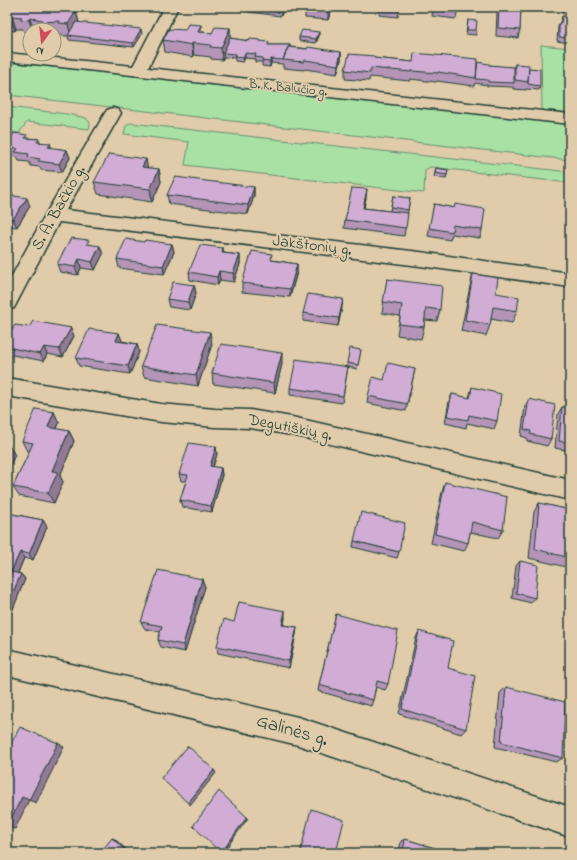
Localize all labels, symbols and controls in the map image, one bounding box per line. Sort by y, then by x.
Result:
north arrow [22,22,62,62]
text: N [34,42,45,59]
street label: B. K. Balučio g. [247,74,329,103]
street label: S. A. Bačkio g. [26,161,92,255]
street label: Jakštonių g. [271,229,353,263]
street label: Degutiškių g. [245,408,334,448]
street label: Galinės g. [252,708,331,756]

